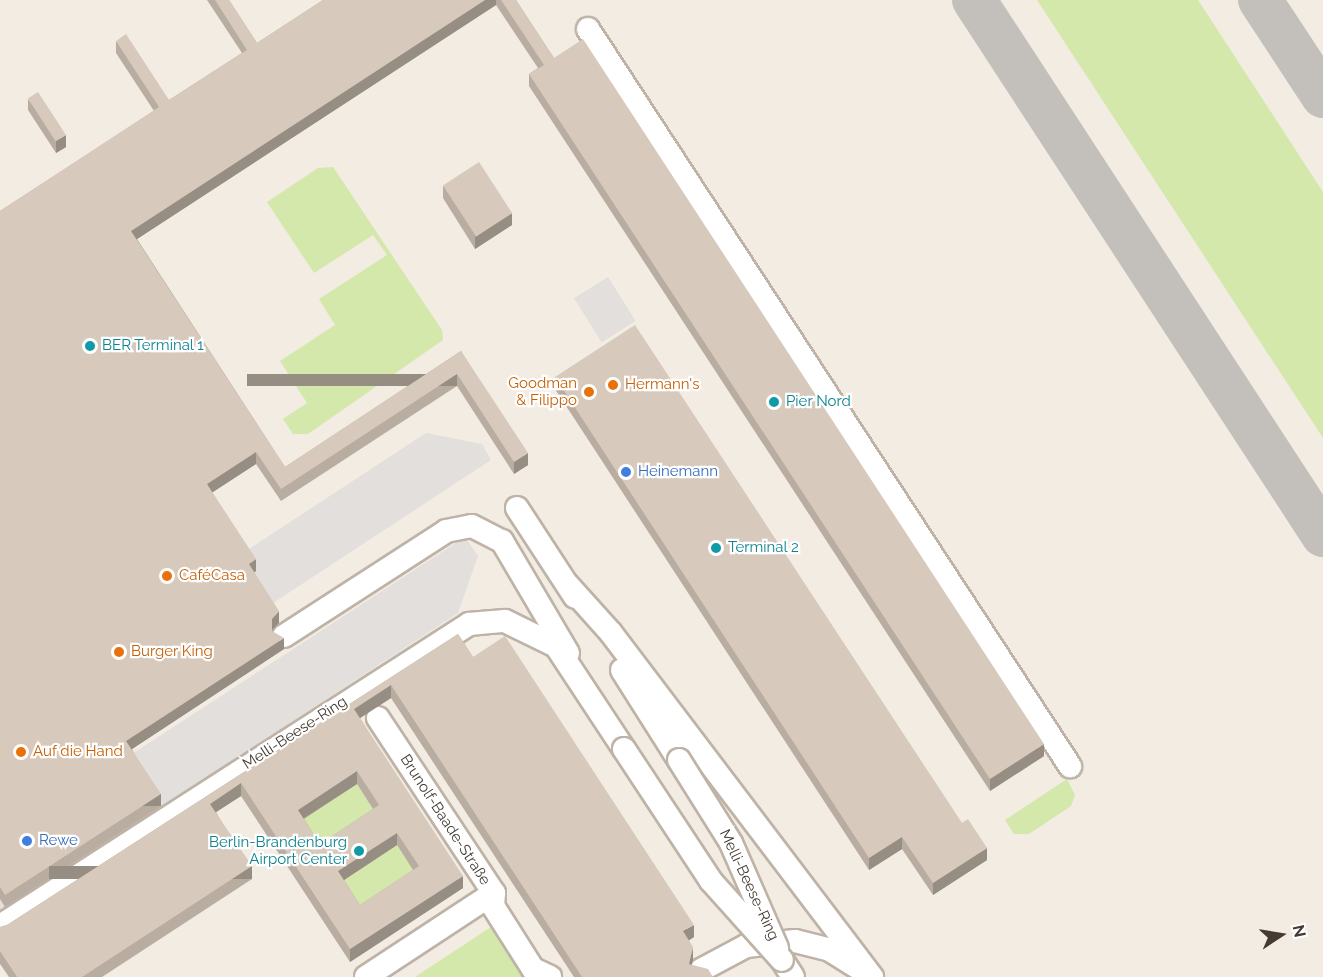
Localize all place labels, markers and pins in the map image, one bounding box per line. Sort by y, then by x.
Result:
place label: BER Terminal 1 [102,337,205,355]
marker: BER Terminal 1 [83,339,97,353]
place label: Goodman & Filippo [508,374,577,409]
place label: Hermann's [625,376,699,394]
marker: Hermann's [606,378,620,392]
marker: Goodman & Filippo [582,385,596,399]
place label: Pier Nord [786,393,851,411]
marker: Pier Nord [767,395,781,409]
place label: Heinemann [638,463,718,481]
marker: Heinemann [619,465,633,479]
place label: Terminal 2 [728,539,799,557]
marker: Terminal 2 [709,541,723,555]
place label: CaféCasa [179,567,245,585]
marker: CaféCasa [160,569,174,583]
place label: Burger King [131,643,213,661]
marker: Burger King [112,645,126,659]
place label: Auf die Hand [33,743,123,761]
marker: Auf die Hand [14,745,28,759]
place label: Rewe [39,832,78,850]
place label: Berlin-Brandenburg Airport Center [209,833,347,868]
marker: Rewe [20,834,34,848]
marker: Berlin-Brandenburg Airport Center [352,844,366,858]

